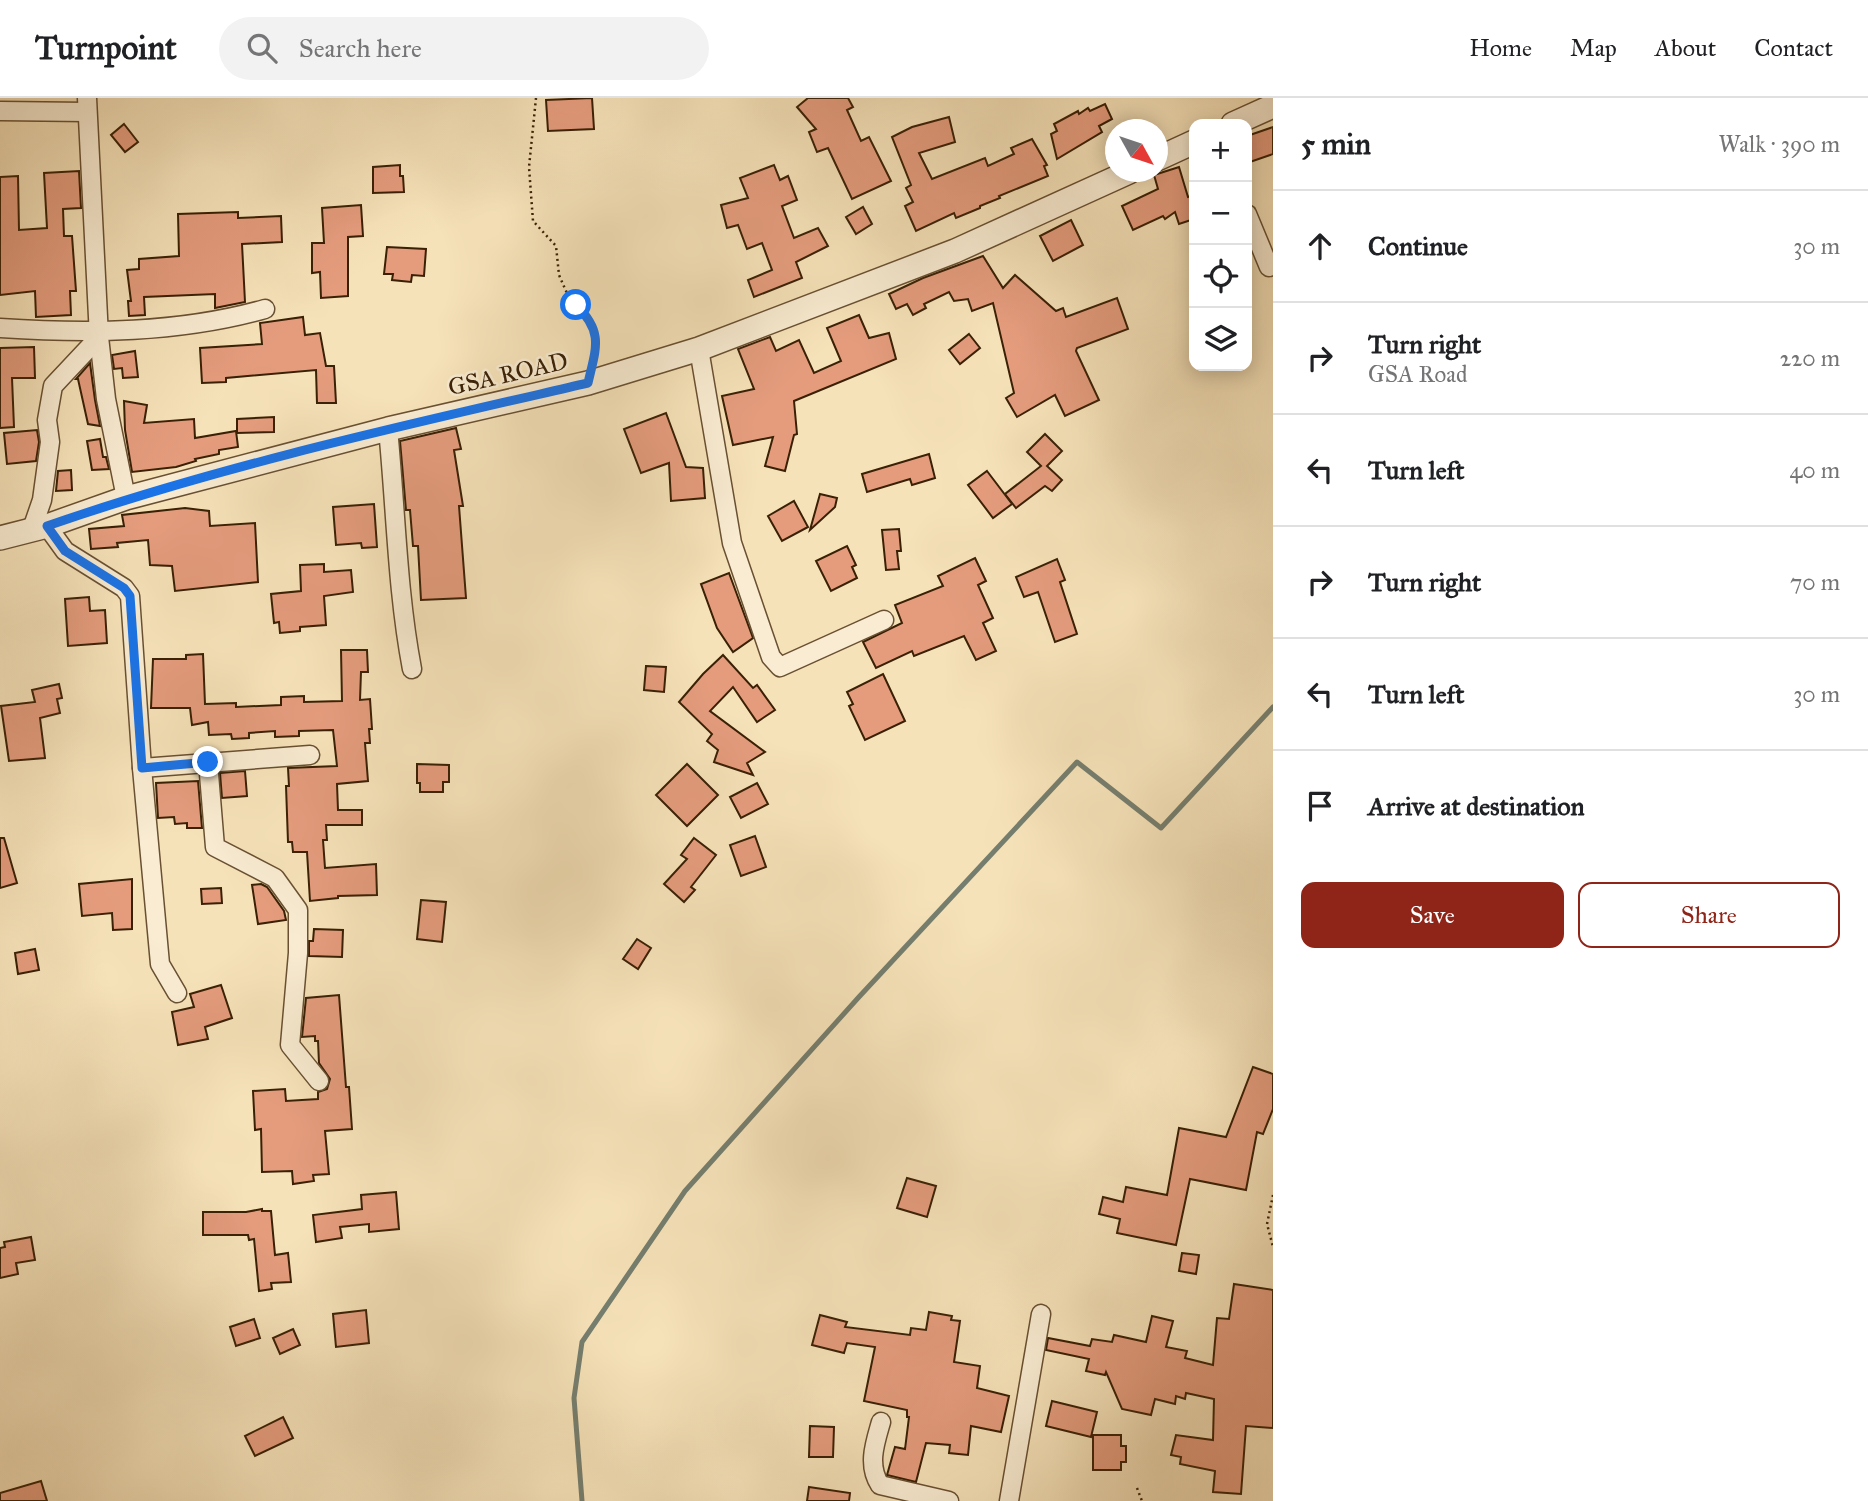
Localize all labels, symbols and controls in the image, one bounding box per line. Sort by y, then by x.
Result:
search box [219,17,709,80]
text: Turnpoint [35,28,177,68]
icon: search [243,29,281,67]
text: Search here [299,32,422,64]
text: Home [1469,33,1532,63]
text: Map [1570,33,1617,63]
text: About [1655,33,1716,63]
text: Contact [1754,33,1833,63]
north arrow [1105,119,1168,182]
map controls [1189,119,1252,371]
button: + [1189,119,1252,182]
text: 5 min [1301,126,1371,162]
text: Walk · 390 m [1719,130,1840,158]
button: − [1189,182,1252,245]
icon: ahead [1301,227,1339,265]
text: Continue [1368,230,1468,262]
text: 30 m [1793,232,1840,260]
button: locate [1189,245,1252,308]
route start [560,289,591,320]
button: layers [1189,308,1252,371]
text: Turn right [1368,328,1481,360]
icon: right [1301,339,1339,377]
text: 220 m [1780,344,1840,372]
street label: GSA ROAD [445,346,571,402]
text: GSA Road [1368,360,1468,388]
icon: left [1301,451,1339,489]
text: Turn left [1368,454,1464,486]
text: 40 m [1790,456,1840,484]
icon: right [1301,563,1339,601]
text: Turn right [1368,566,1481,598]
text: 70 m [1790,568,1840,596]
icon: left [1301,675,1339,713]
text: Turn left [1368,678,1464,710]
text: 30 m [1793,680,1840,708]
route end [192,746,223,777]
icon: arrive [1301,787,1339,825]
text: Arrive at destination [1368,790,1585,822]
button: Save [1301,882,1564,948]
button: Share [1578,882,1840,948]

